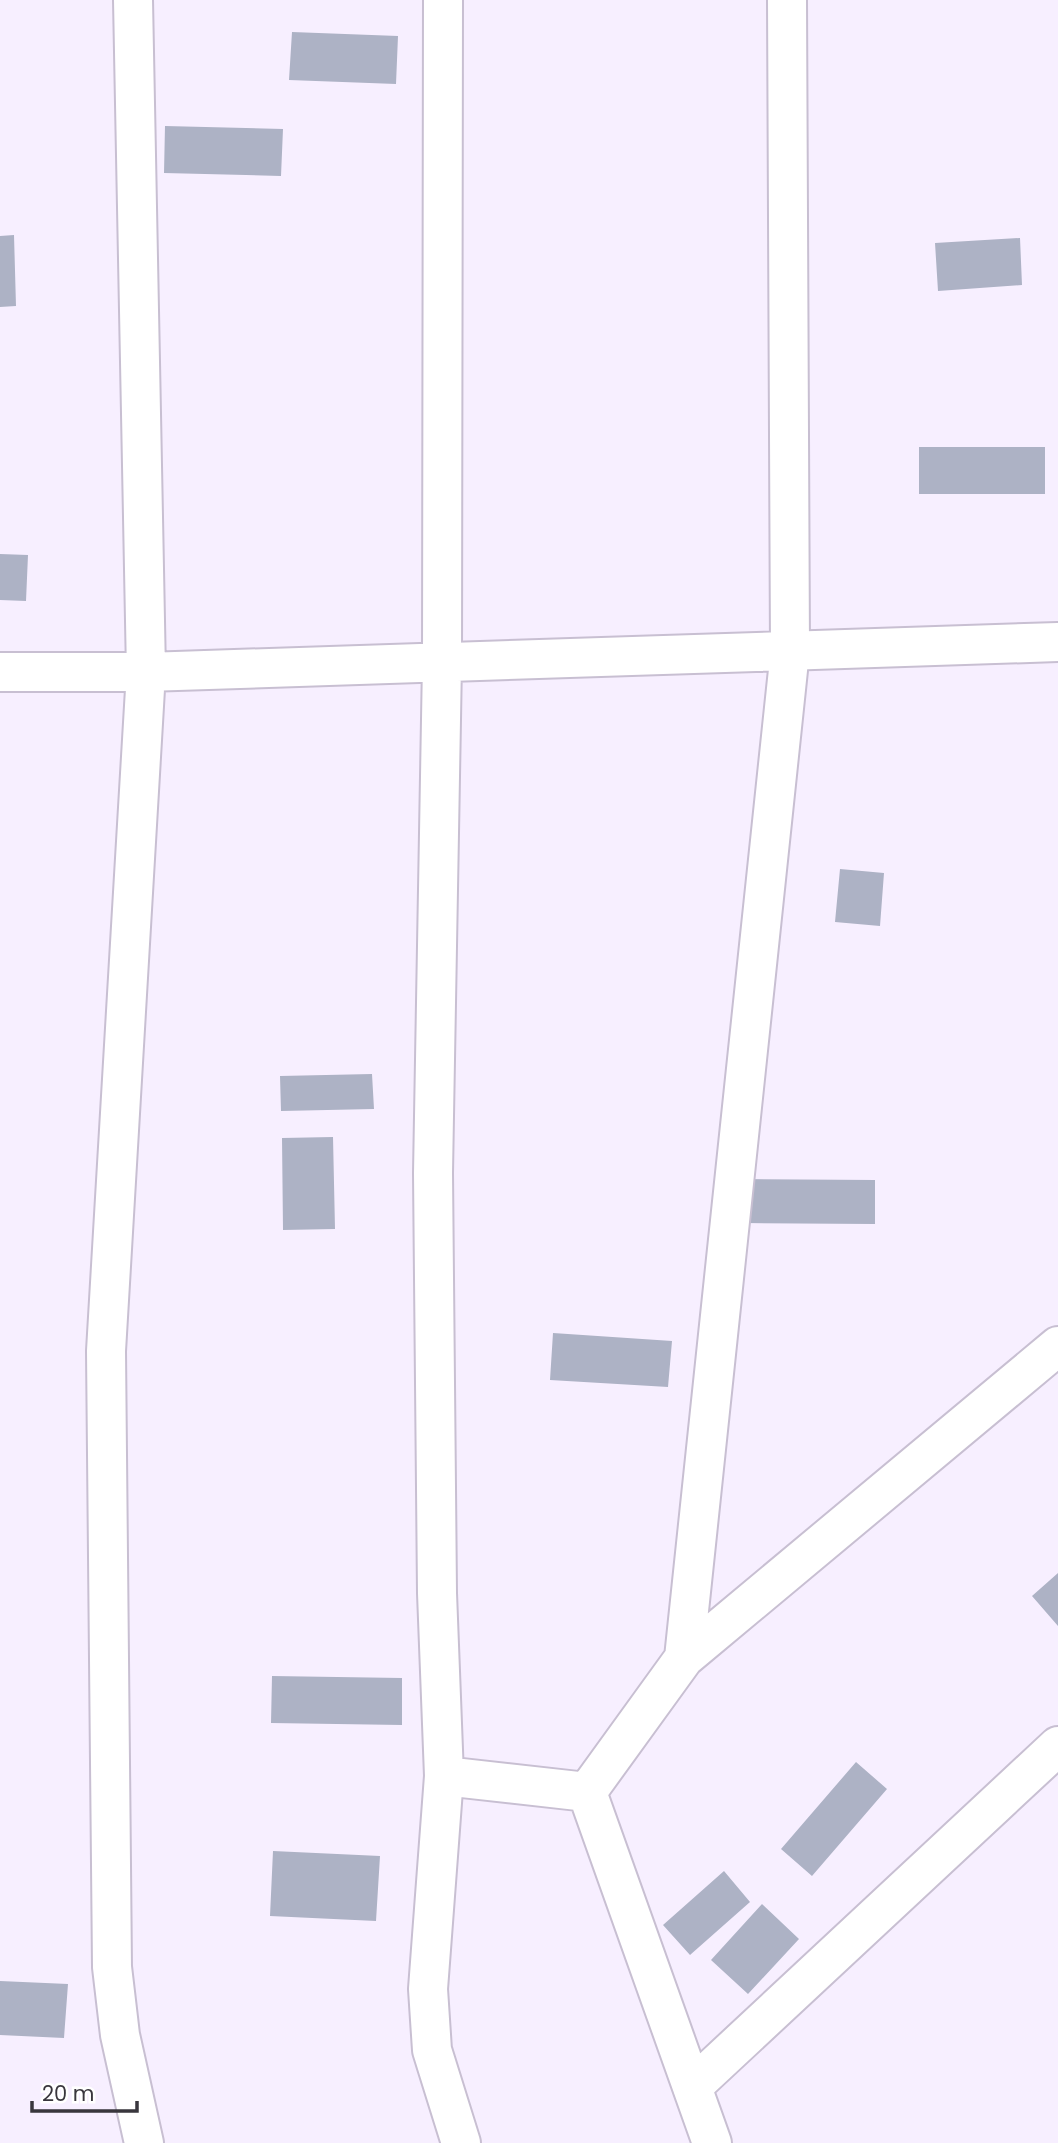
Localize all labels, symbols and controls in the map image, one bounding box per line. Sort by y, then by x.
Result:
scale bar [32,2070,136,2114]
text: 20 m [42,2079,95,2108]

